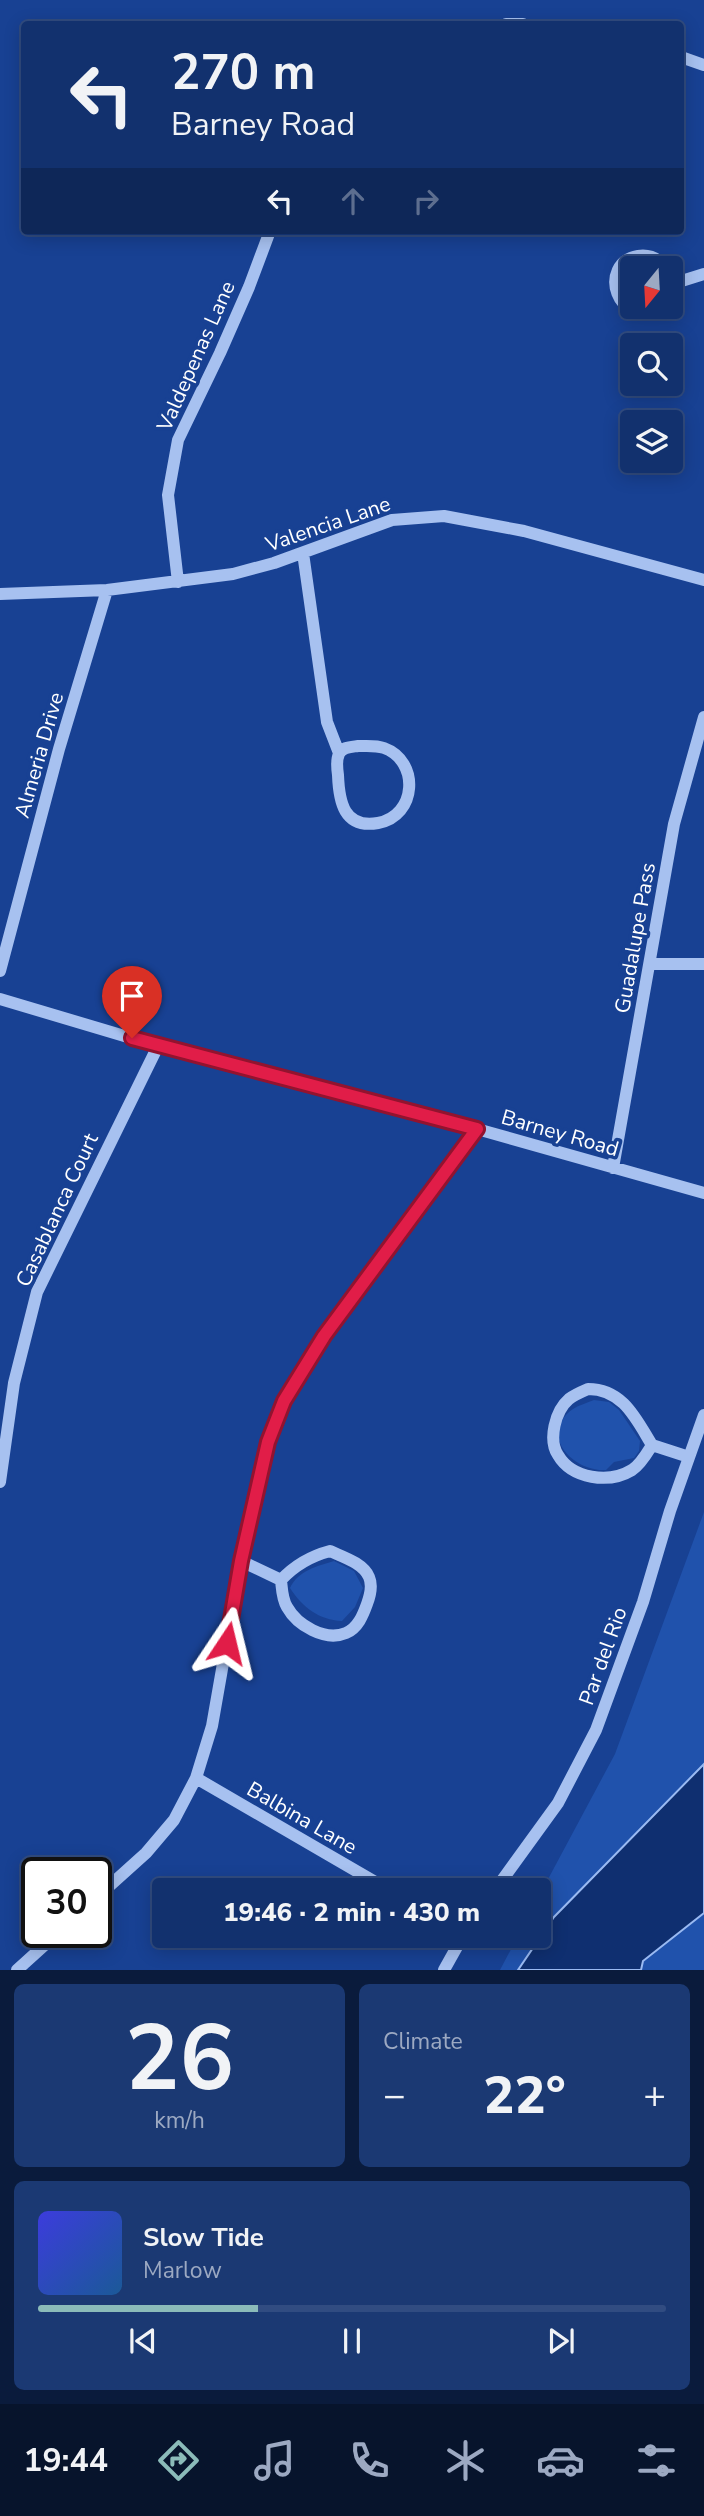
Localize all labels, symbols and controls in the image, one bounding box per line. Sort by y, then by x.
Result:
text: 270 m [171,39,315,106]
icon: left [56,49,147,140]
text: Barney Road [171,103,355,146]
icon: left [261,182,299,220]
icon: ahead [334,182,372,220]
icon: right [407,182,445,220]
north arrow [620,256,682,318]
map controls [620,256,683,473]
street label: Valdepenas Lane [150,277,242,436]
button: search [620,333,683,396]
button: layers [620,410,683,473]
street label: Valencia Lane [261,490,394,559]
street label: Almeria Drive [8,689,70,821]
street label: Guadalupe Pass [608,860,662,1016]
pin [102,966,162,1038]
icon: arrive [113,977,151,1015]
street label: Barney Road [498,1103,622,1163]
street label: Casablanca Court [9,1128,105,1291]
street label: Par del Rio [572,1603,634,1709]
position arrow [190,1606,264,1680]
street label: Balbina Lane [242,1775,362,1861]
speed limit sign: 30 [21,1857,112,1948]
text: 19:46 · 2 min · 430 m [223,1895,480,1930]
text: 26 [125,1997,234,2121]
text: Climate [383,2026,463,2057]
text: 22° [483,2060,566,2131]
text: − [383,2070,406,2121]
text: + [643,2070,666,2121]
text: km/h [154,2105,205,2136]
text: Slow Tide [143,2220,264,2255]
text: Marlow [143,2255,222,2286]
icon: previous [124,2322,162,2360]
icon: pause [333,2322,371,2360]
icon: next [542,2322,580,2360]
icon: directions [154,2436,203,2485]
icon: music [250,2436,299,2485]
icon: phone [345,2436,394,2485]
icon: climate [441,2436,490,2485]
icon: car [536,2436,585,2485]
icon: filters [632,2436,681,2485]
text: 19:44 [23,2439,108,2482]

